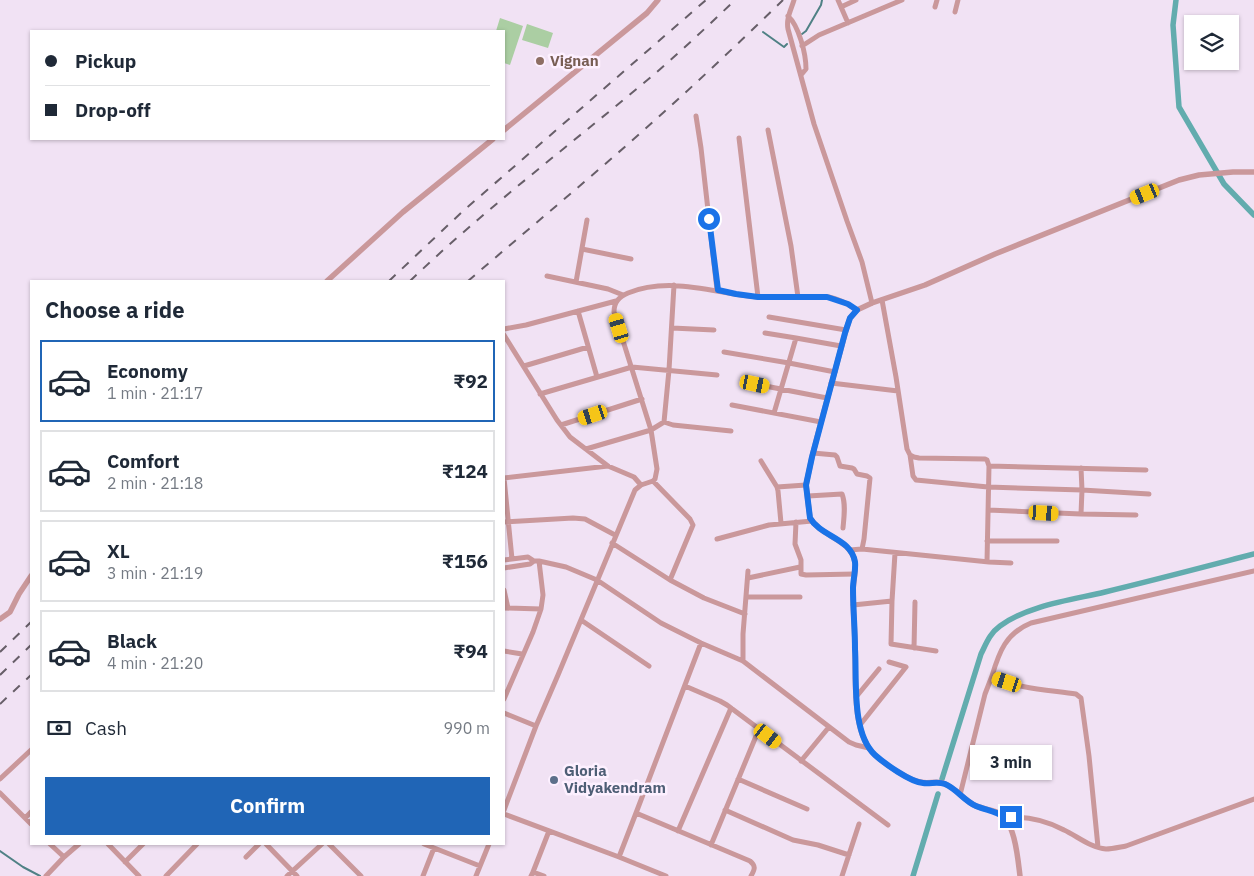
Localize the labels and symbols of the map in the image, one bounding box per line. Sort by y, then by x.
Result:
place label: Vignan [550,51,599,70]
marker: Vignan [534,55,546,67]
car [1128,181,1161,207]
route start [698,208,720,230]
car [607,311,630,345]
car [738,374,771,394]
car [576,403,609,427]
car [1028,505,1059,521]
car [990,670,1023,694]
car [751,721,784,751]
callout: 3 min [970,744,1052,780]
place label: Gloria Vidyakendram [564,761,666,797]
marker: Gloria Vidyakendram [548,774,560,786]
route end [1000,806,1022,828]

